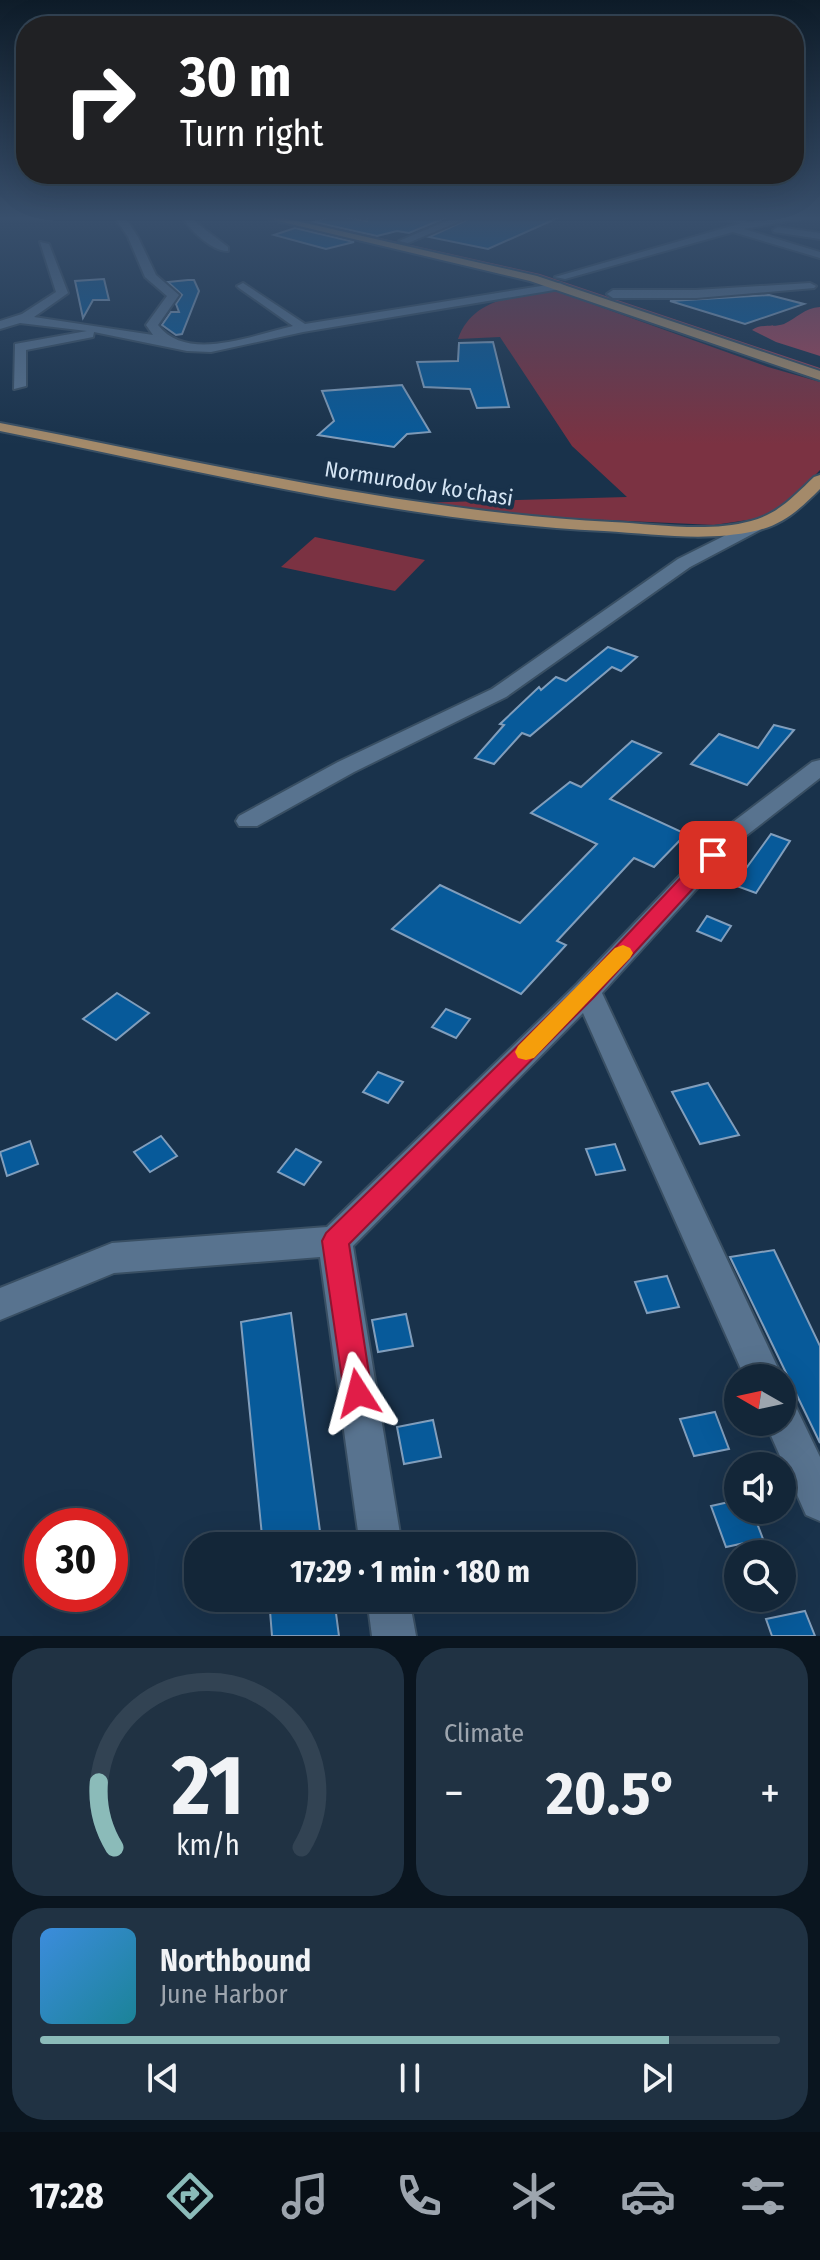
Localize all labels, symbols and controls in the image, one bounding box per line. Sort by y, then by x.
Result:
text: 30 m [180,44,291,111]
icon: right [48,48,152,152]
text: Turn right [180,112,323,156]
street label: Normurodov ko'chasi [323,455,515,512]
pin [679,821,747,889]
icon: arrive [691,833,735,877]
position arrow [316,1351,400,1435]
north arrow [724,1364,796,1436]
map controls [724,1364,796,1612]
button: sound [724,1452,796,1524]
speed limit sign: 30 [24,1508,128,1612]
button: search [724,1540,796,1612]
text: 17:29 · 1 min · 180 m [290,1554,530,1590]
text: Climate [444,1718,524,1749]
text: 21 [171,1736,244,1836]
text: 20.5° [546,1758,678,1830]
text: − [444,1767,464,1820]
text: + [760,1767,780,1820]
text: km/h [176,1828,240,1863]
text: Northbound [160,1943,311,1979]
text: June Harbor [160,1979,288,2010]
icon: previous [141,2056,185,2100]
icon: pause [388,2056,432,2100]
icon: next [635,2056,679,2100]
icon: directions [162,2168,218,2224]
icon: music [277,2168,333,2224]
icon: phone [391,2168,447,2224]
icon: climate [506,2168,562,2224]
icon: car [620,2168,676,2224]
icon: filters [735,2168,791,2224]
text: 17:28 [29,2174,104,2218]

